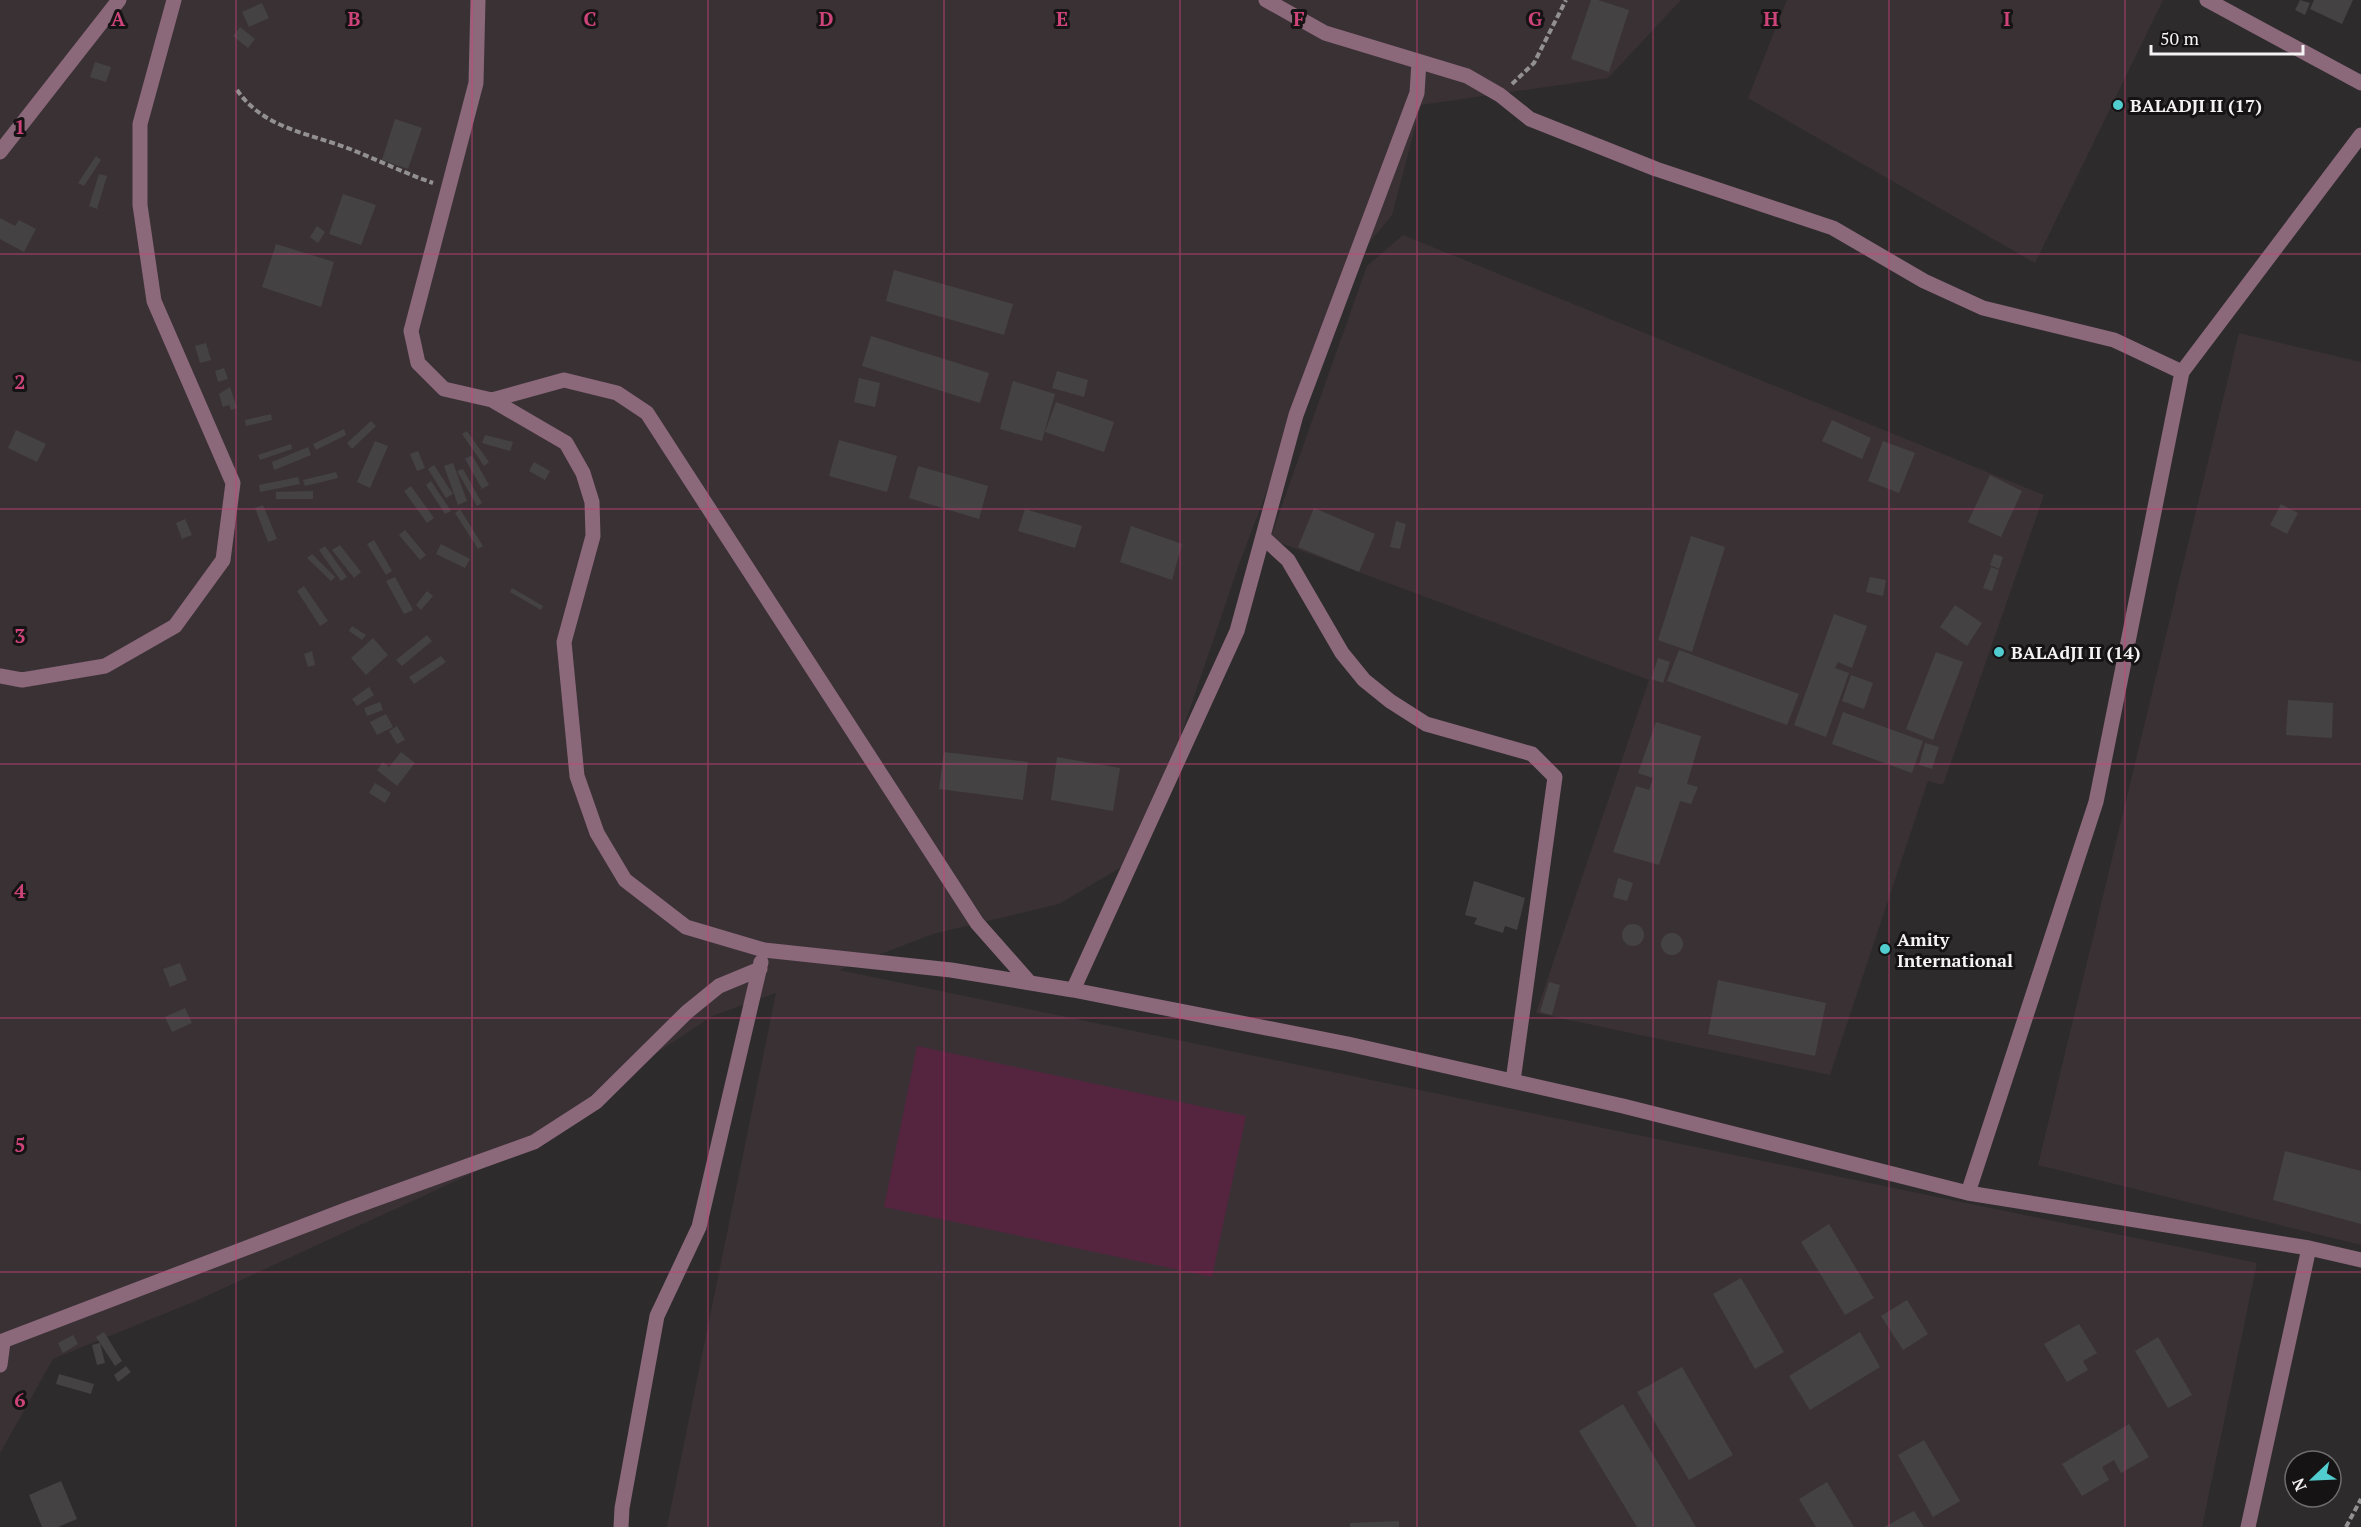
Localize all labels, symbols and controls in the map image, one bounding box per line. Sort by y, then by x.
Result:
text: A [111,5,126,32]
text: B [348,5,361,32]
text: C [583,5,597,32]
text: D [819,5,833,32]
text: E [1056,5,1068,32]
text: F [1293,5,1305,32]
text: G [1528,5,1542,32]
text: H [1763,5,1779,32]
text: I [2003,5,2011,32]
scale bar [2151,18,2302,56]
text: 50 m [2160,26,2200,50]
place label: BALADJI II (17) [2130,93,2262,117]
marker: BALADJI II (17) [2111,98,2125,112]
text: 1 [14,113,26,140]
text: 2 [14,368,26,395]
text: 3 [14,622,26,649]
place label: BALAdJI II (14) [2011,640,2140,664]
marker: BALAdJI II (14) [1992,645,2006,659]
text: 4 [14,877,26,904]
place label: Amity International [1897,927,2013,972]
marker: Amity International [1878,942,1892,956]
text: 5 [14,1131,26,1158]
text: 6 [14,1386,26,1413]
north arrow [2283,1449,2343,1509]
text: N [2287,1475,2312,1495]

